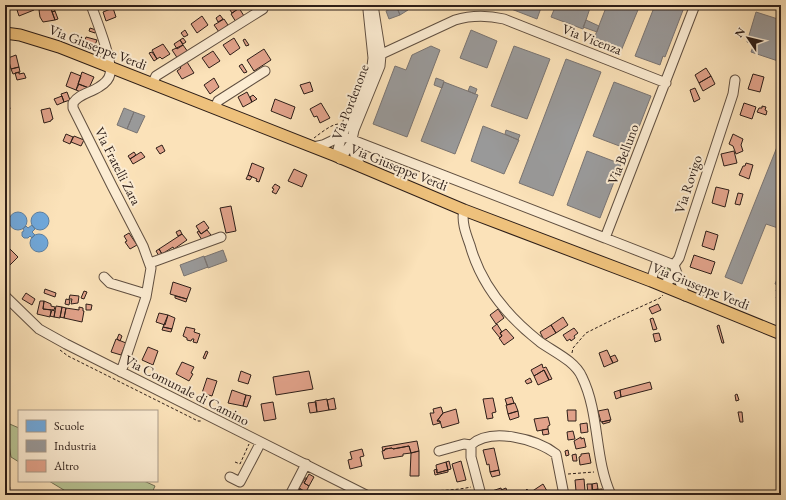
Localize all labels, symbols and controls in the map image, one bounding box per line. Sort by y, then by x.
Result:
north arrow [728,18,768,58]
street label: Via Vicenza [560,19,625,59]
street label: Via Giuseppe Verdi [47,20,150,74]
text: N [732,25,748,40]
street label: Via Pordenone [327,61,373,142]
street label: Via Belluno [603,121,643,187]
street label: Via Fratelli Zara [91,124,146,209]
street label: Via Giuseppe Verdi [348,139,451,195]
street label: Via Rovigo [670,153,706,215]
street label: Via Giuseppe Verdi [650,258,753,314]
street label: Via Comunale di Camino [121,351,253,429]
legend [18,410,158,482]
text: Scuole [54,418,84,434]
text: Industria [54,438,96,454]
text: Altro [53,458,79,474]

